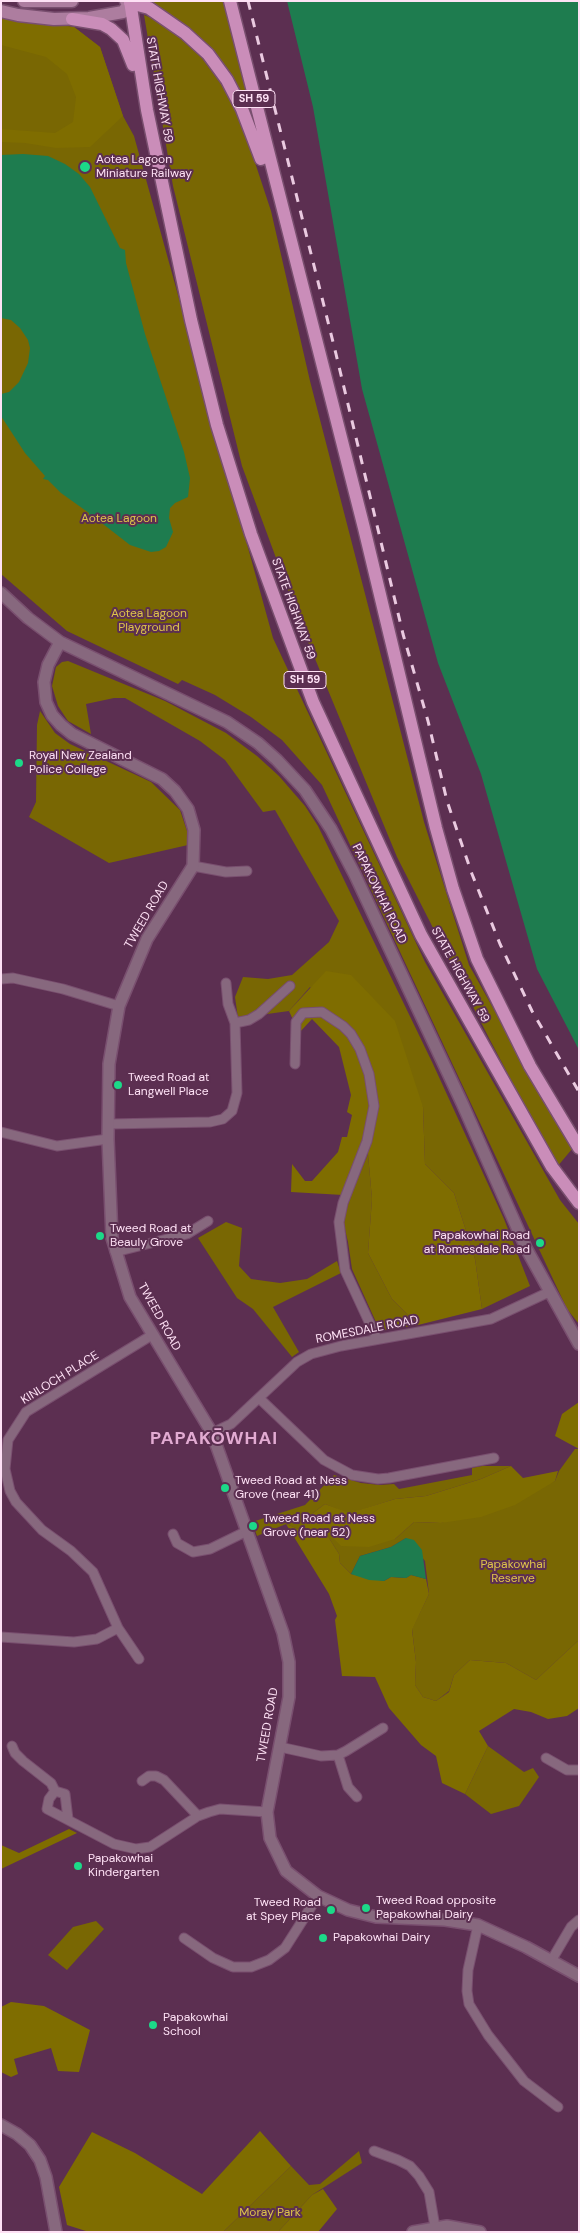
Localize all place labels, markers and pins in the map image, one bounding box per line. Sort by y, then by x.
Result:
place label: Aotea Lagoon Miniature Railway [96,153,192,181]
marker: Aotea Lagoon Miniature Railway [78,160,92,174]
place label: Royal New Zealand Police College [29,749,132,777]
marker: Royal New Zealand Police College [13,757,25,769]
place label: Tweed Road at Langwell Place [128,1071,210,1099]
marker: Tweed Road at Langwell Place [112,1079,124,1091]
place label: Tweed Road at Beauly Grove [110,1222,192,1250]
place label: Papakowhai Road at Romesdale Road [424,1229,530,1257]
marker: Tweed Road at Beauly Grove [94,1230,106,1242]
marker: Papakowhai Road at Romesdale Road [534,1237,546,1249]
place label: Tweed Road at Ness Grove (near 41) [235,1474,347,1502]
marker: Tweed Road at Ness Grove (near 41) [219,1482,231,1494]
place label: Tweed Road at Ness Grove (near 52) [263,1512,375,1540]
marker: Tweed Road at Ness Grove (near 52) [247,1520,259,1532]
place label: Papakowhai Kindergarten [88,1852,159,1880]
marker: Papakowhai Kindergarten [72,1860,84,1872]
place label: Tweed Road opposite Papakowhai Dairy [376,1894,496,1922]
place label: Tweed Road at Spey Place [246,1896,321,1924]
marker: Tweed Road opposite Papakowhai Dairy [360,1902,372,1914]
marker: Tweed Road at Spey Place [325,1904,337,1916]
place label: Papakowhai Dairy [333,1931,430,1945]
marker: Papakowhai Dairy [317,1932,329,1944]
place label: Papakowhai School [163,2011,228,2039]
marker: Papakowhai School [147,2019,159,2031]

